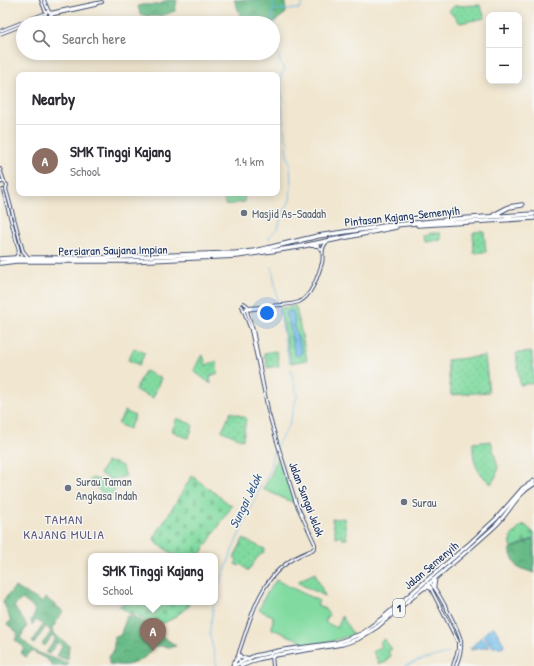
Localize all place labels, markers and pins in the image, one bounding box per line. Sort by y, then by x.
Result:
place label: Masjid As-Saadah [252,205,326,222]
marker: Masjid As-Saadah [239,208,249,218]
place label: Surau Taman Angkasa Indah [76,473,137,504]
marker: Surau Taman Angkasa Indah [63,483,73,493]
place label: Surau [412,494,437,511]
marker: Surau [399,497,409,507]
pin: A [140,618,166,651]

